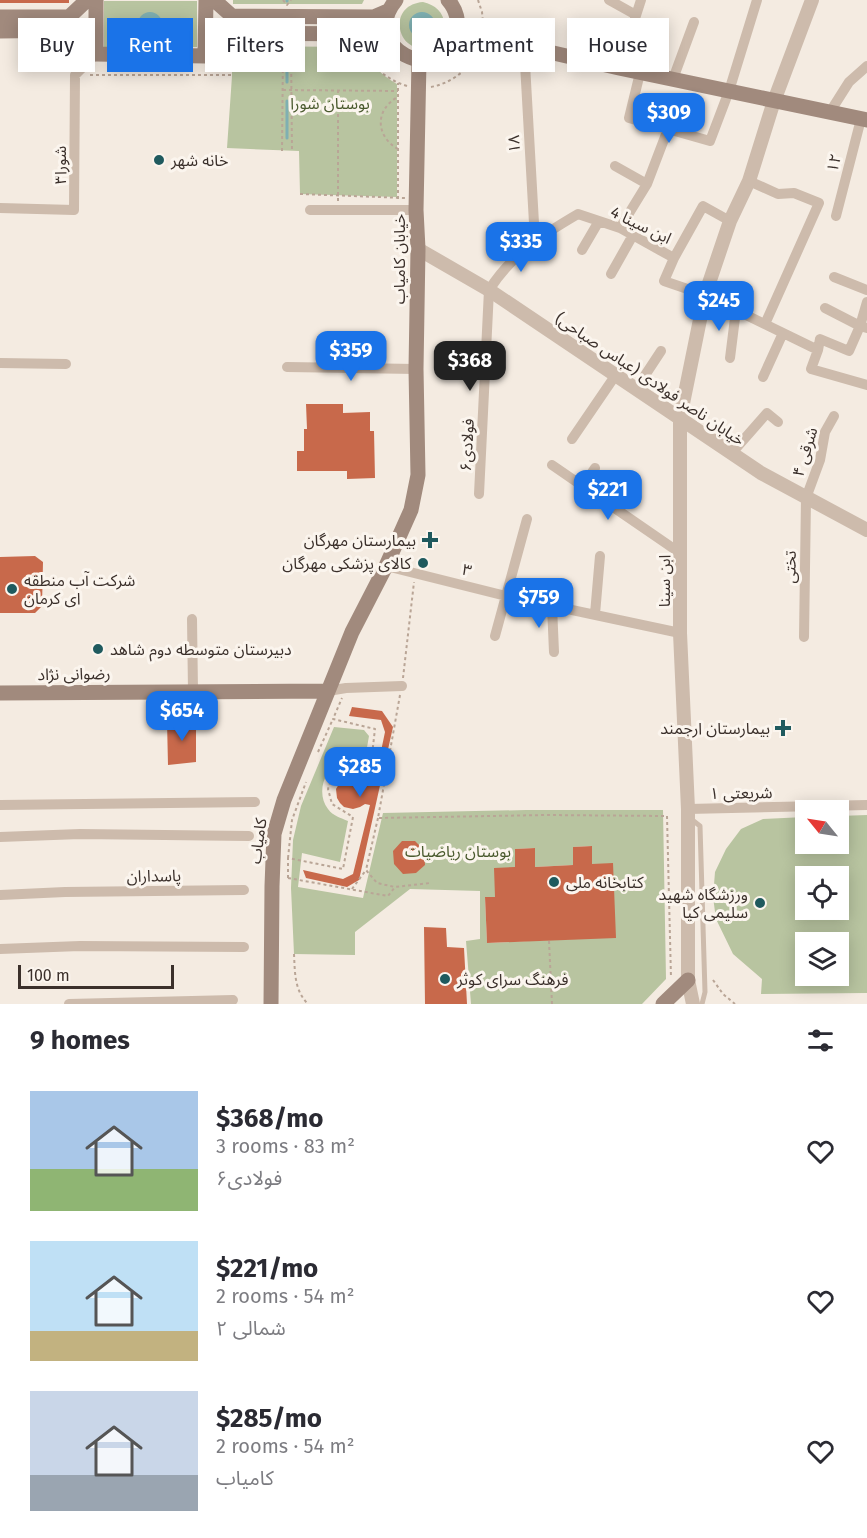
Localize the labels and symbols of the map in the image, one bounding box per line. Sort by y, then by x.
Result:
pin: $309 [633,93,705,144]
park label: بوستان شورا [290,94,370,113]
street label: ۱۸ [504,134,524,154]
street label: شورا۳ [51,146,70,184]
place label: خانه شهر [170,151,228,170]
street label: ۱۲ [823,152,845,174]
marker: خانه شهر [152,153,166,167]
street label: ابن سینا 4 [607,202,675,248]
street label: خیابان کامیاب [390,214,409,304]
pin: $335 [485,222,557,273]
pin: $245 [683,281,755,332]
street label: خیابان ناصر فولادی (عباس صباحی) [552,308,748,450]
pin: $359 [315,331,387,382]
pin: $368 [434,341,506,392]
street label: فولادی۶ [456,418,478,472]
street label: ۴ شرقی [788,425,822,479]
pin: $221 [572,470,644,521]
place label: بیمارستان مهرگان [304,531,416,550]
marker: بیمارستان مهرگان [421,531,439,549]
street label: تختی [780,550,800,584]
place label: کالای پزشکی مهرگان [282,554,411,574]
street label: ابن سینا [655,555,674,607]
marker: کالای پزشکی مهرگان [416,556,430,570]
street label: ۳ [460,560,474,580]
place label: شرکت آب منطقه ای کرمان [24,571,135,608]
pin: $759 [503,578,575,629]
marker: شرکت آب منطقه ای کرمان [5,582,19,596]
place label: دبیرستان متوسطه دوم شاهد [110,640,292,662]
marker: دبیرستان متوسطه دوم شاهد [91,642,105,656]
street label: رضوانی نژاد [37,664,111,684]
pin: $654 [146,691,218,742]
place label: بیمارستان ارجمند [660,719,770,738]
marker: بیمارستان ارجمند [774,719,792,737]
pin: $285 [324,747,396,798]
street label: شریعتی ۱ [710,783,772,803]
north arrow [795,800,849,854]
street label: کامیاب [245,816,271,865]
park label: بوستان ریاضیات [405,842,511,861]
street label: پاسداران [127,866,181,887]
place label: کتابخانه ملی [566,873,644,892]
marker: کتابخانه ملی [547,875,561,889]
place label: ورزشگاه شهید سلیمی کیا [658,885,748,922]
marker: ورزشگاه شهید سلیمی کیا [753,896,767,910]
scale bar [18,962,174,989]
place label: فرهنگ سرای کوثر [456,970,568,989]
marker: فرهنگ سرای کوثر [438,972,452,986]

